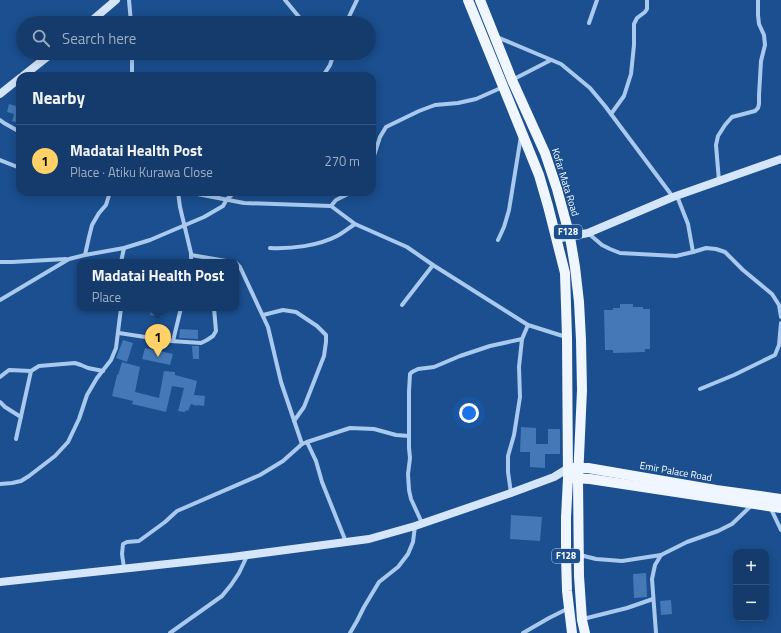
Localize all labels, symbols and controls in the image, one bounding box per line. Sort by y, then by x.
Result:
search box [16,16,376,60]
icon: search [30,27,52,49]
text: Search here [62,27,136,50]
text: Nearby [32,85,85,111]
text: Madatai Health Post [70,139,203,162]
street label: Kofar Mata Road [548,146,583,218]
text: 1 [41,151,49,171]
text: 270 m [324,151,360,171]
text: Place · Atiku Kurawa Close [70,162,213,182]
road number: F128 [554,225,582,239]
popup [77,259,239,311]
text: Madatai Health Post [92,264,224,287]
text: Place [92,287,121,307]
pin: 1 [145,324,171,357]
your location [459,403,479,423]
street label: Emir Palace Road [639,458,713,485]
road number: F128 [552,549,580,563]
map controls [733,549,769,621]
button: + [733,549,769,585]
button: − [733,585,769,621]

